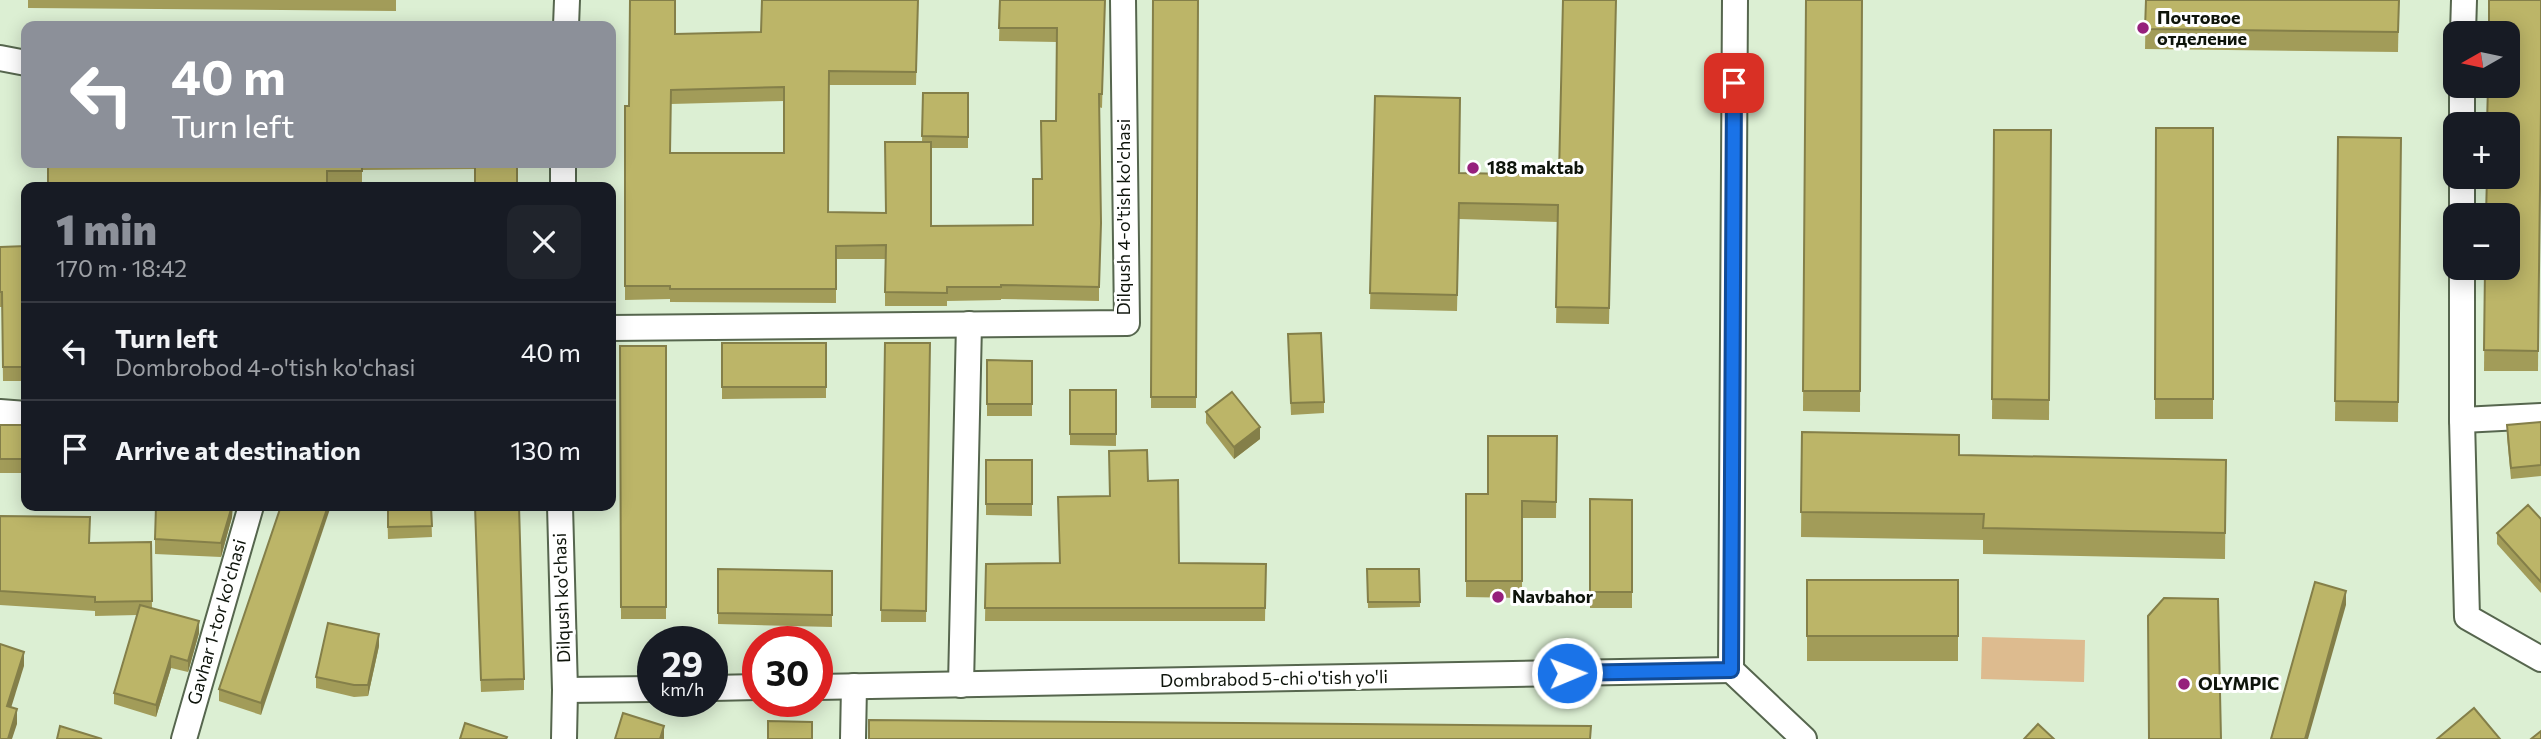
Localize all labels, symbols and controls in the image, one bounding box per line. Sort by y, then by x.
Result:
place label: Почтовое отделение [2157,6,2247,49]
marker: Почтовое отделение [2135,20,2151,36]
north arrow [2443,21,2520,98]
map controls [2443,21,2520,280]
text: 40 m [171,45,286,105]
icon: left [56,49,147,140]
pin [1704,53,1764,113]
icon: arrive [1715,64,1753,102]
text: Turn left [171,105,295,145]
button: + [2443,112,2520,189]
street label: Dilqush 4-o'tish ko'chasi [1112,119,1134,315]
place label: 188 maktab [1487,156,1584,178]
marker: 188 maktab [1465,160,1481,176]
text: 1 min [56,202,157,254]
button: − [2443,203,2520,280]
button: close [507,205,581,279]
text: 170 m · 18:42 [56,254,187,282]
text: Turn left [115,322,218,353]
icon: left [56,332,94,370]
text: 40 m [521,336,581,367]
text: Dombrobod 4-o'tish ko'chasi [115,353,416,381]
icon: arrive [56,430,94,468]
text: Arrive at destination [115,434,361,465]
text: 130 m [510,434,581,465]
street label: Dilqush ko'chasi [548,533,574,663]
street label: Gavhar 1-tor ko'chasi [182,536,250,707]
place label: Navbahor [1512,585,1594,607]
marker: Navbahor [1490,589,1506,605]
speed limit sign: 30 [742,626,833,717]
position arrow [1530,636,1604,710]
text: 29 [662,641,703,684]
street label: Dombrabod 5-chi o'tish yo'li [1160,665,1388,691]
place label: OLYMPIC [2198,672,2279,694]
marker: OLYMPIC [2176,676,2192,692]
text: km/h [661,678,704,700]

